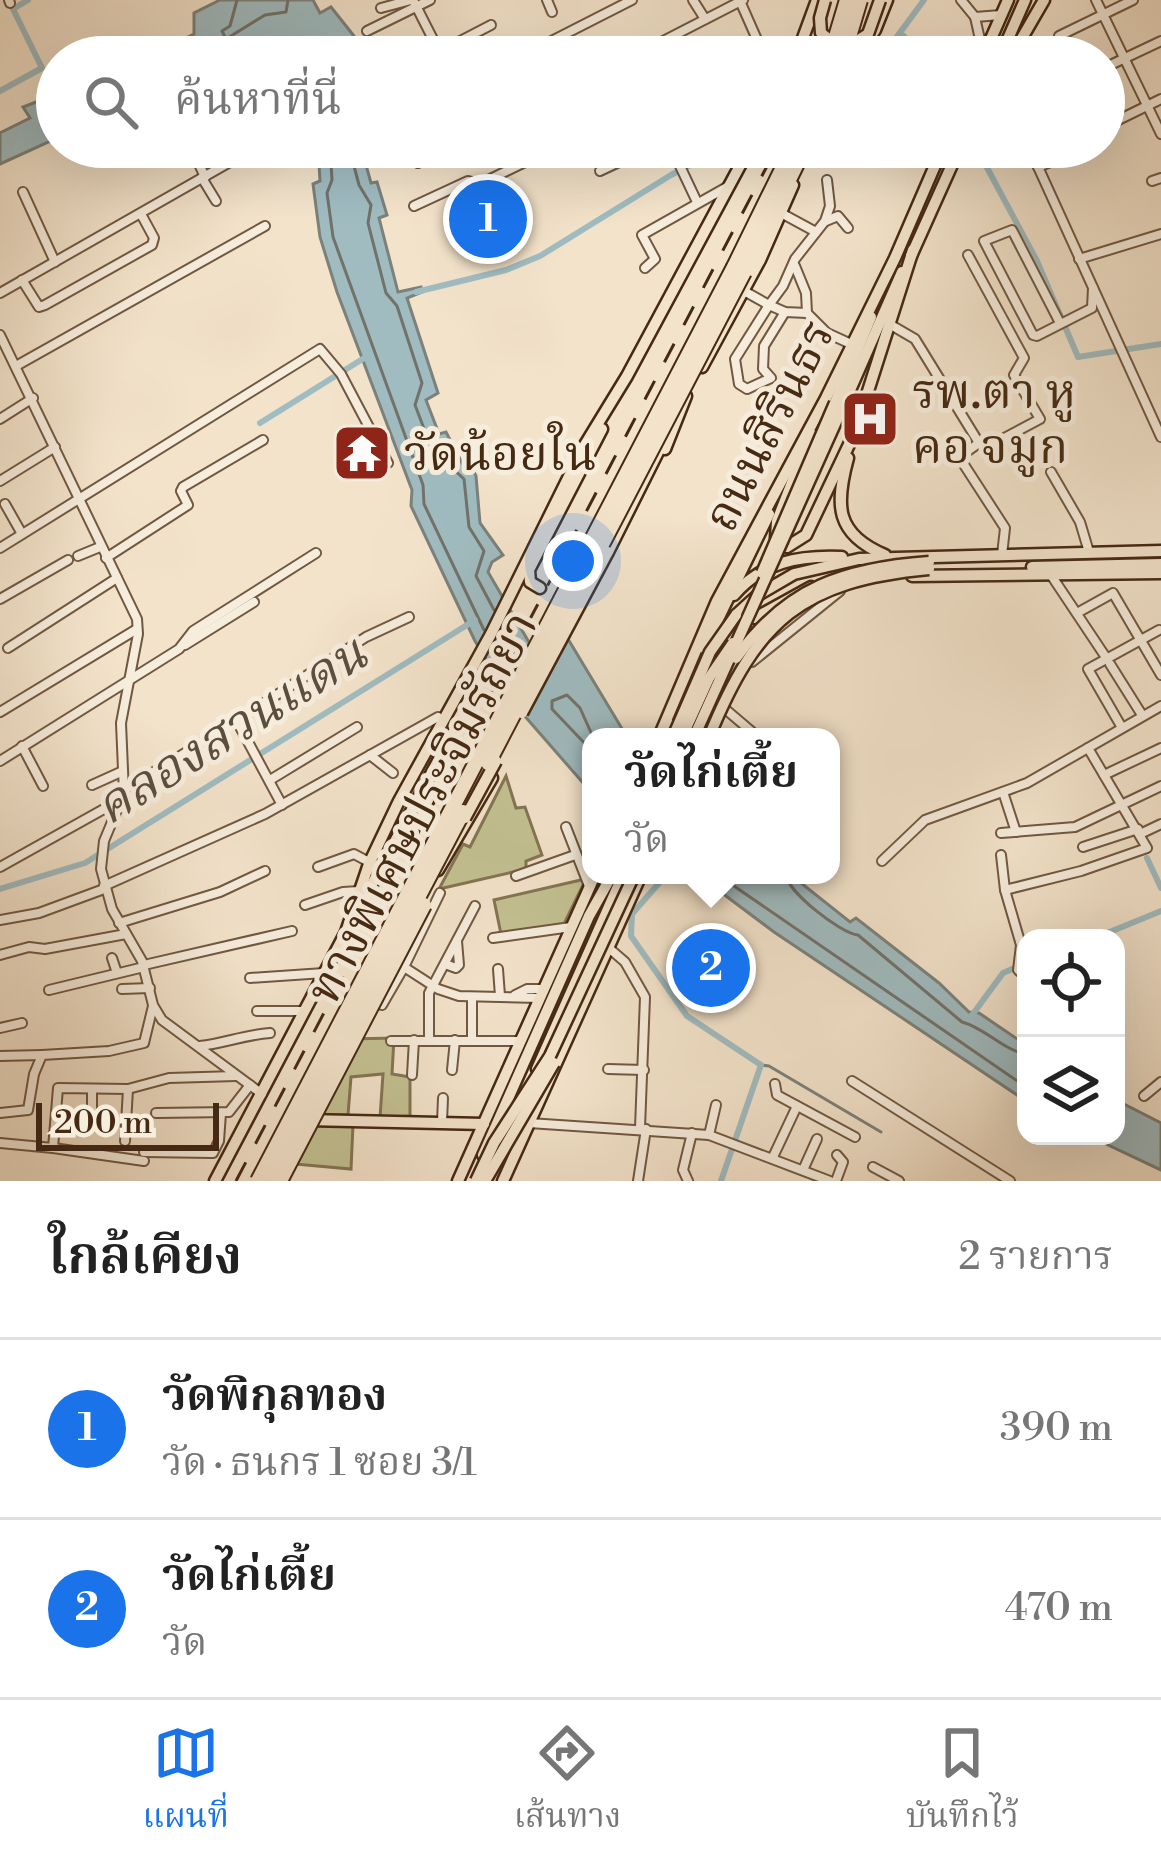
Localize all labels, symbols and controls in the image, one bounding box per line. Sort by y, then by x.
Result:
search box [36,36,1125,168]
icon: search [78,69,144,135]
text: ค้นหาที่นี่ [174,72,342,129]
pin: 1 [449,174,527,264]
street label: ถนนสิรินธร [692,311,849,542]
place label: รพ.ตา หู คอ จมูก [912,364,1076,479]
hospital icon: รพ.ตา หู คอ จมูก [839,388,901,450]
place label: วัดน้อยใน [404,421,597,486]
temple icon: วัดน้อยใน [331,422,393,484]
your location [543,531,603,591]
street label: ทางพิเศษประจิมรัถยา [295,602,552,1015]
water label: คลองสวนแดน [84,622,380,841]
popup [582,728,840,884]
text: วัดไก่เตี้ย [624,745,798,802]
text: วัด [624,816,669,865]
pin: 2 [672,923,750,1013]
map controls [1017,929,1125,1145]
button: locate [1017,929,1125,1037]
button: layers [1017,1037,1125,1145]
scale bar [36,1097,219,1150]
text: 200 m [54,1103,152,1144]
text: ใกล้เคียง [48,1226,242,1290]
text: 2 รายการ [959,1233,1113,1282]
text: วัดพิกุลทอง [162,1368,387,1425]
text: 1 [78,1404,96,1453]
text: 390 m [1000,1404,1113,1453]
text: วัด · ธนกร 1 ซอย 3/1 [162,1439,477,1488]
text: วัดไก่เตี้ย [162,1548,336,1605]
text: 2 [75,1584,99,1633]
text: 470 m [1005,1584,1113,1633]
text: วัด [162,1619,207,1668]
tab: แผนที่ [142,1720,229,1845]
tab: เส้นทาง [514,1720,621,1845]
tab: บันทึกไว้ [906,1720,1019,1845]

